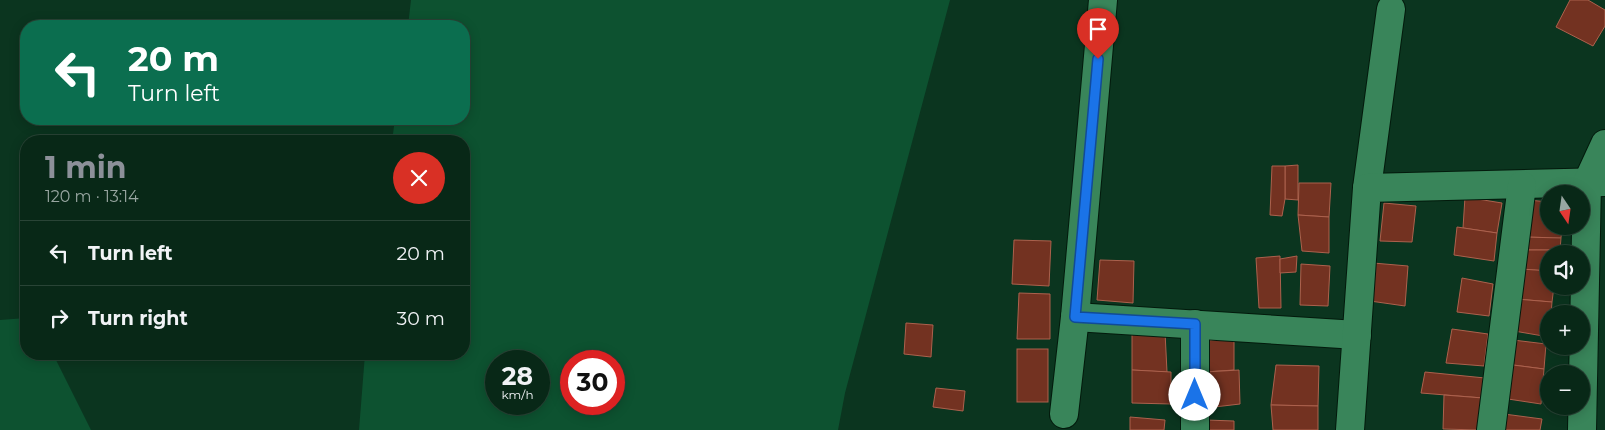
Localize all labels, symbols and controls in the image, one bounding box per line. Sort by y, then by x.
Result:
pin [1077,8,1119,59]
icon: arrive [1084,15,1112,43]
text: 20 m [128,37,219,80]
icon: left [45,40,110,105]
text: Turn left [128,80,220,107]
text: 1 min [45,149,126,186]
button: close [393,152,445,204]
north arrow [1540,185,1590,235]
map controls [1540,185,1590,415]
text: 120 m · 13:14 [45,187,139,206]
icon: left [45,239,73,267]
text: Turn left [88,242,173,265]
text: 20 m [397,242,445,265]
button: sound [1540,245,1590,295]
icon: right [45,304,73,332]
button: + [1540,305,1590,355]
text: Turn right [88,307,188,330]
text: 30 m [397,307,445,330]
speed limit sign: 30 [560,350,625,415]
text: 28 [502,361,533,391]
button: − [1540,365,1590,415]
position arrow [1168,368,1220,420]
text: km/h [501,387,534,402]

